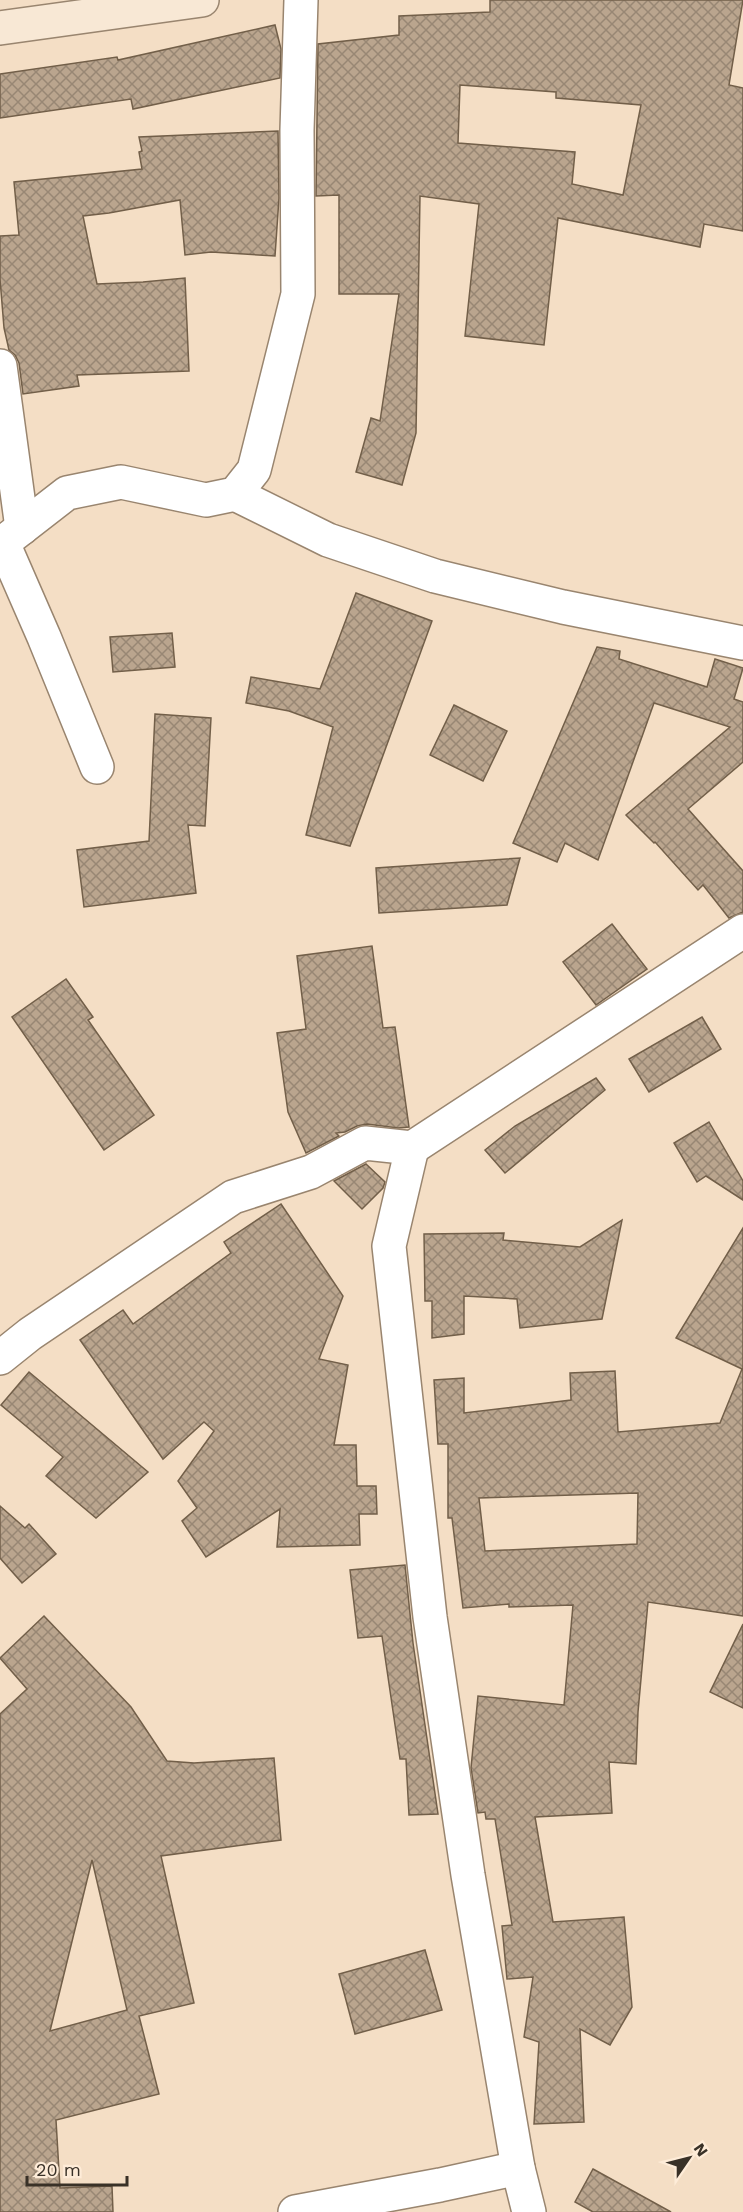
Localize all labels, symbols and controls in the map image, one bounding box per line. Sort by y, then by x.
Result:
north arrow [659,2128,719,2188]
text: N [690,2139,712,2160]
scale bar [27,2149,128,2187]
text: 20 m [36,2159,81,2180]

